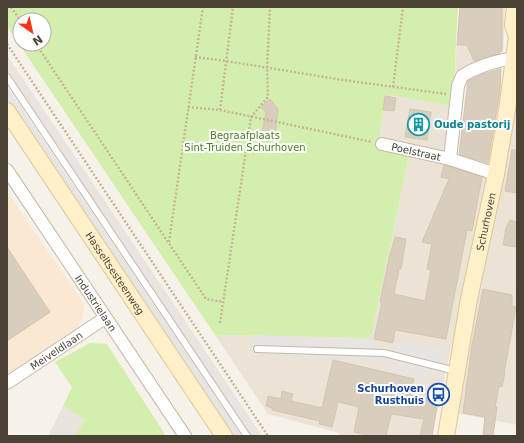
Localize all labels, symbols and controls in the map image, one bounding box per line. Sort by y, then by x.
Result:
north arrow [12,12,52,52]
text: N [30,32,45,48]
building icon: Oude pastorij [405,111,431,137]
place label: Oude pastorij [434,119,510,130]
park label: Begraafplaats Sint-Truiden Schurhoven [184,130,306,153]
street label: Poelstraat [390,141,442,163]
street label: Schurhoven [475,192,498,252]
street label: Hasseltsesteenweg [83,230,146,317]
street label: Industrielaan [73,273,118,334]
street label: Meiveldlaan [28,330,85,372]
bus stop icon: Schurhoven Rusthuis [426,381,452,407]
place label: Schurhoven Rusthuis [357,383,424,406]

